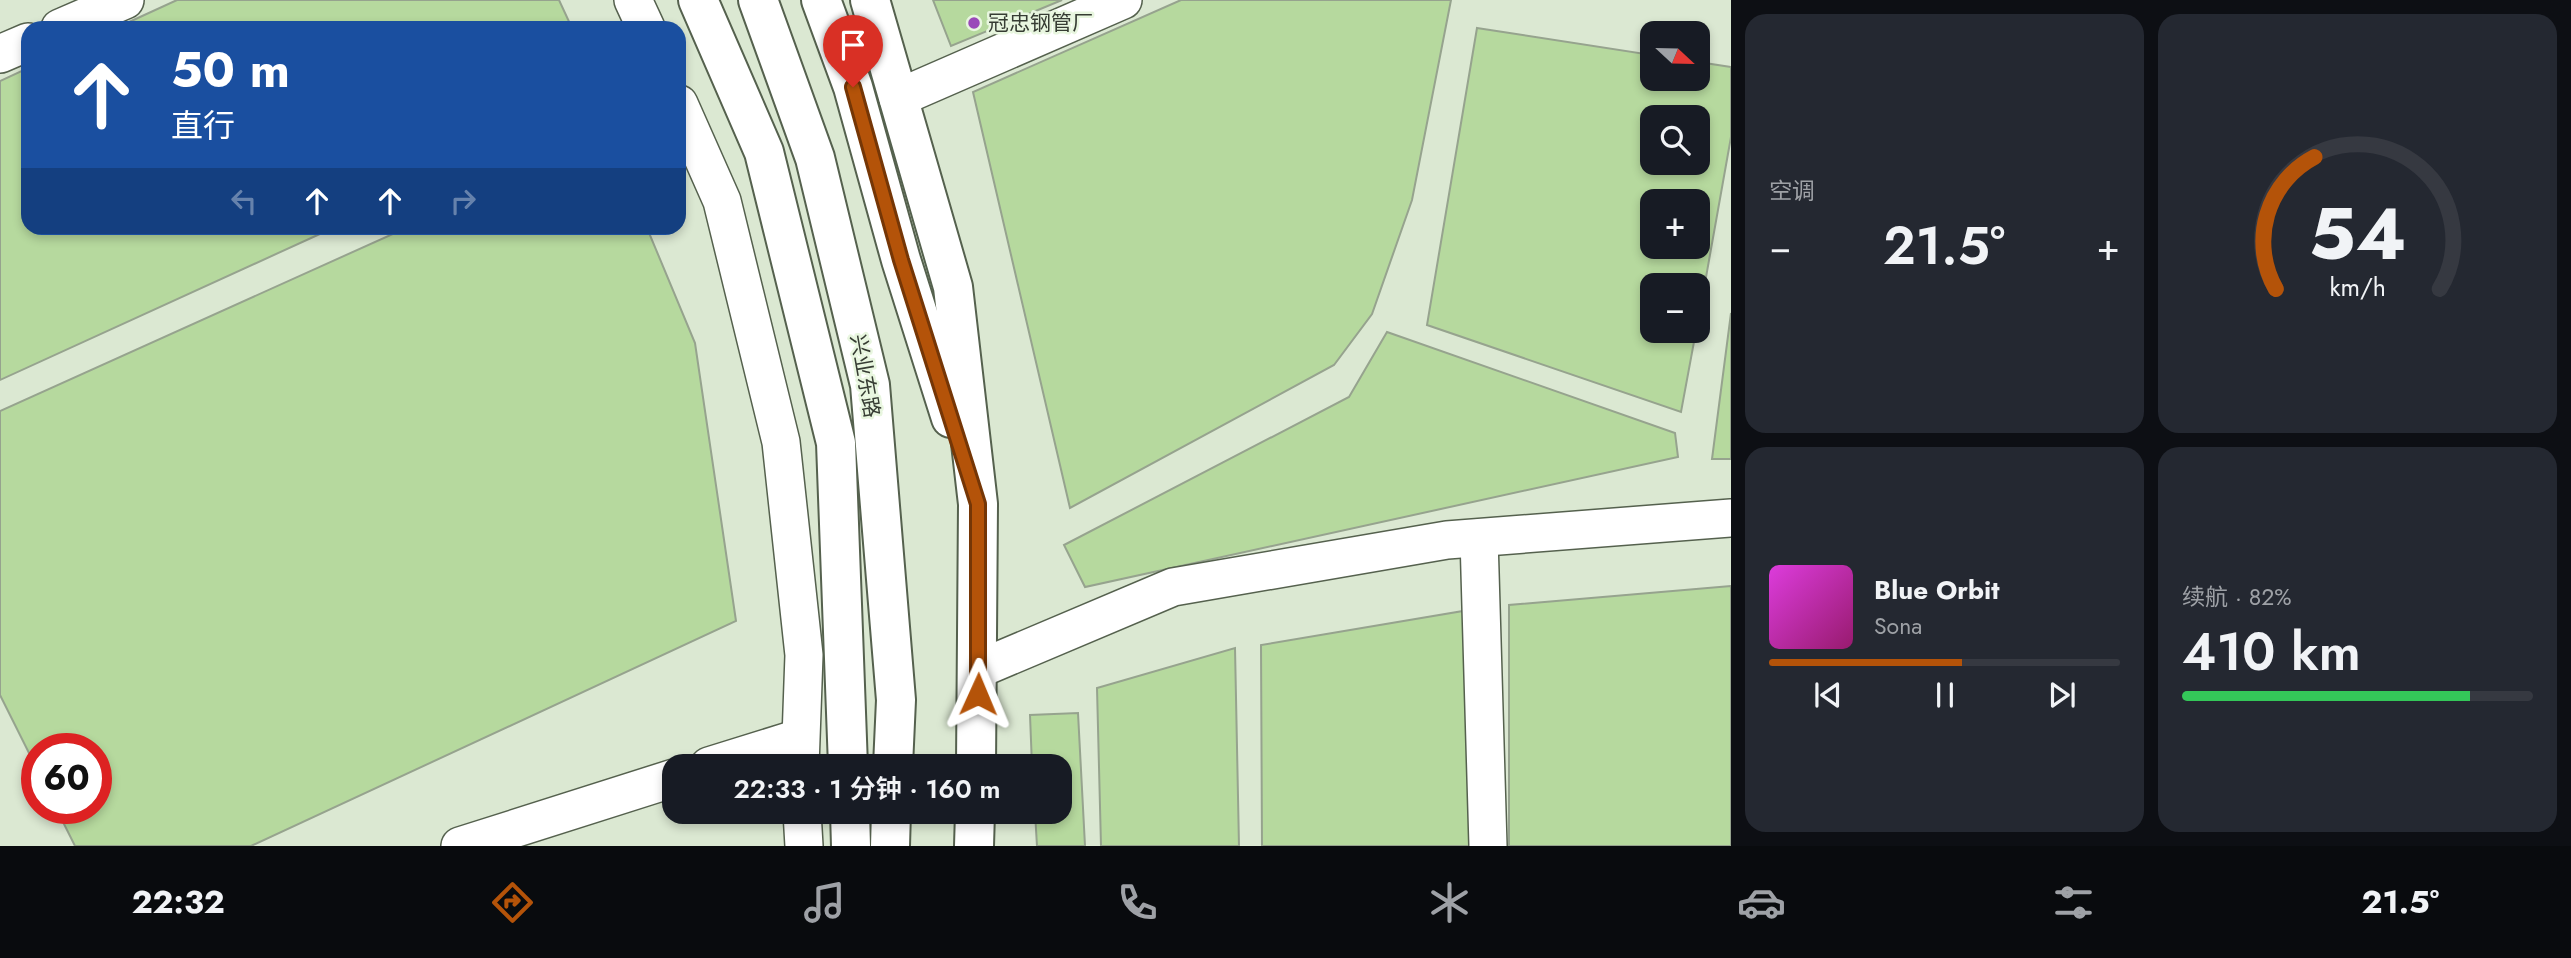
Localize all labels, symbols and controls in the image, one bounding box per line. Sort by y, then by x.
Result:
place label: 冠忠钢管厂 [988,8,1093,38]
pin [823,15,883,87]
marker: 冠忠钢管厂 [966,15,982,31]
north arrow [1640,21,1710,91]
map controls [1640,21,1710,343]
icon: arrive [834,26,872,64]
text: 50 m [171,35,290,105]
icon: ahead [56,49,147,140]
text: 直行 [171,103,235,149]
button: search [1640,105,1710,175]
text: 空调 [1769,174,1815,208]
icon: left [225,182,263,220]
icon: ahead [298,182,336,220]
icon: ahead [371,182,409,220]
icon: right [444,182,482,220]
text: 54 [2309,182,2406,287]
button: + [1640,189,1710,259]
text: 21.5° [1883,208,2005,284]
text: − [1769,219,1791,274]
text: + [2097,219,2120,274]
text: km/h [2329,269,2386,305]
button: − [1640,273,1710,343]
street label: 兴业东路 [843,332,887,420]
text: Blue Orbit [1874,571,1999,609]
text: 续航 · 82% [2182,580,2292,614]
text: Sona [1874,609,1922,643]
text: 410 km [2182,614,2361,690]
position arrow [941,657,1015,731]
icon: previous [1809,676,1847,714]
icon: pause [1926,676,1964,714]
icon: next [2043,676,2081,714]
speed limit sign: 60 [21,733,112,824]
text: 22:33 · 1 分钟 · 160 m [733,770,1001,808]
icon: directions [488,878,537,927]
icon: music [800,878,849,927]
icon: phone [1113,878,1162,927]
icon: climate [1425,878,1474,927]
icon: car [1737,878,1786,927]
icon: filters [2049,878,2098,927]
text: 22:32 [132,879,225,925]
text: 21.5° [2362,879,2439,925]

